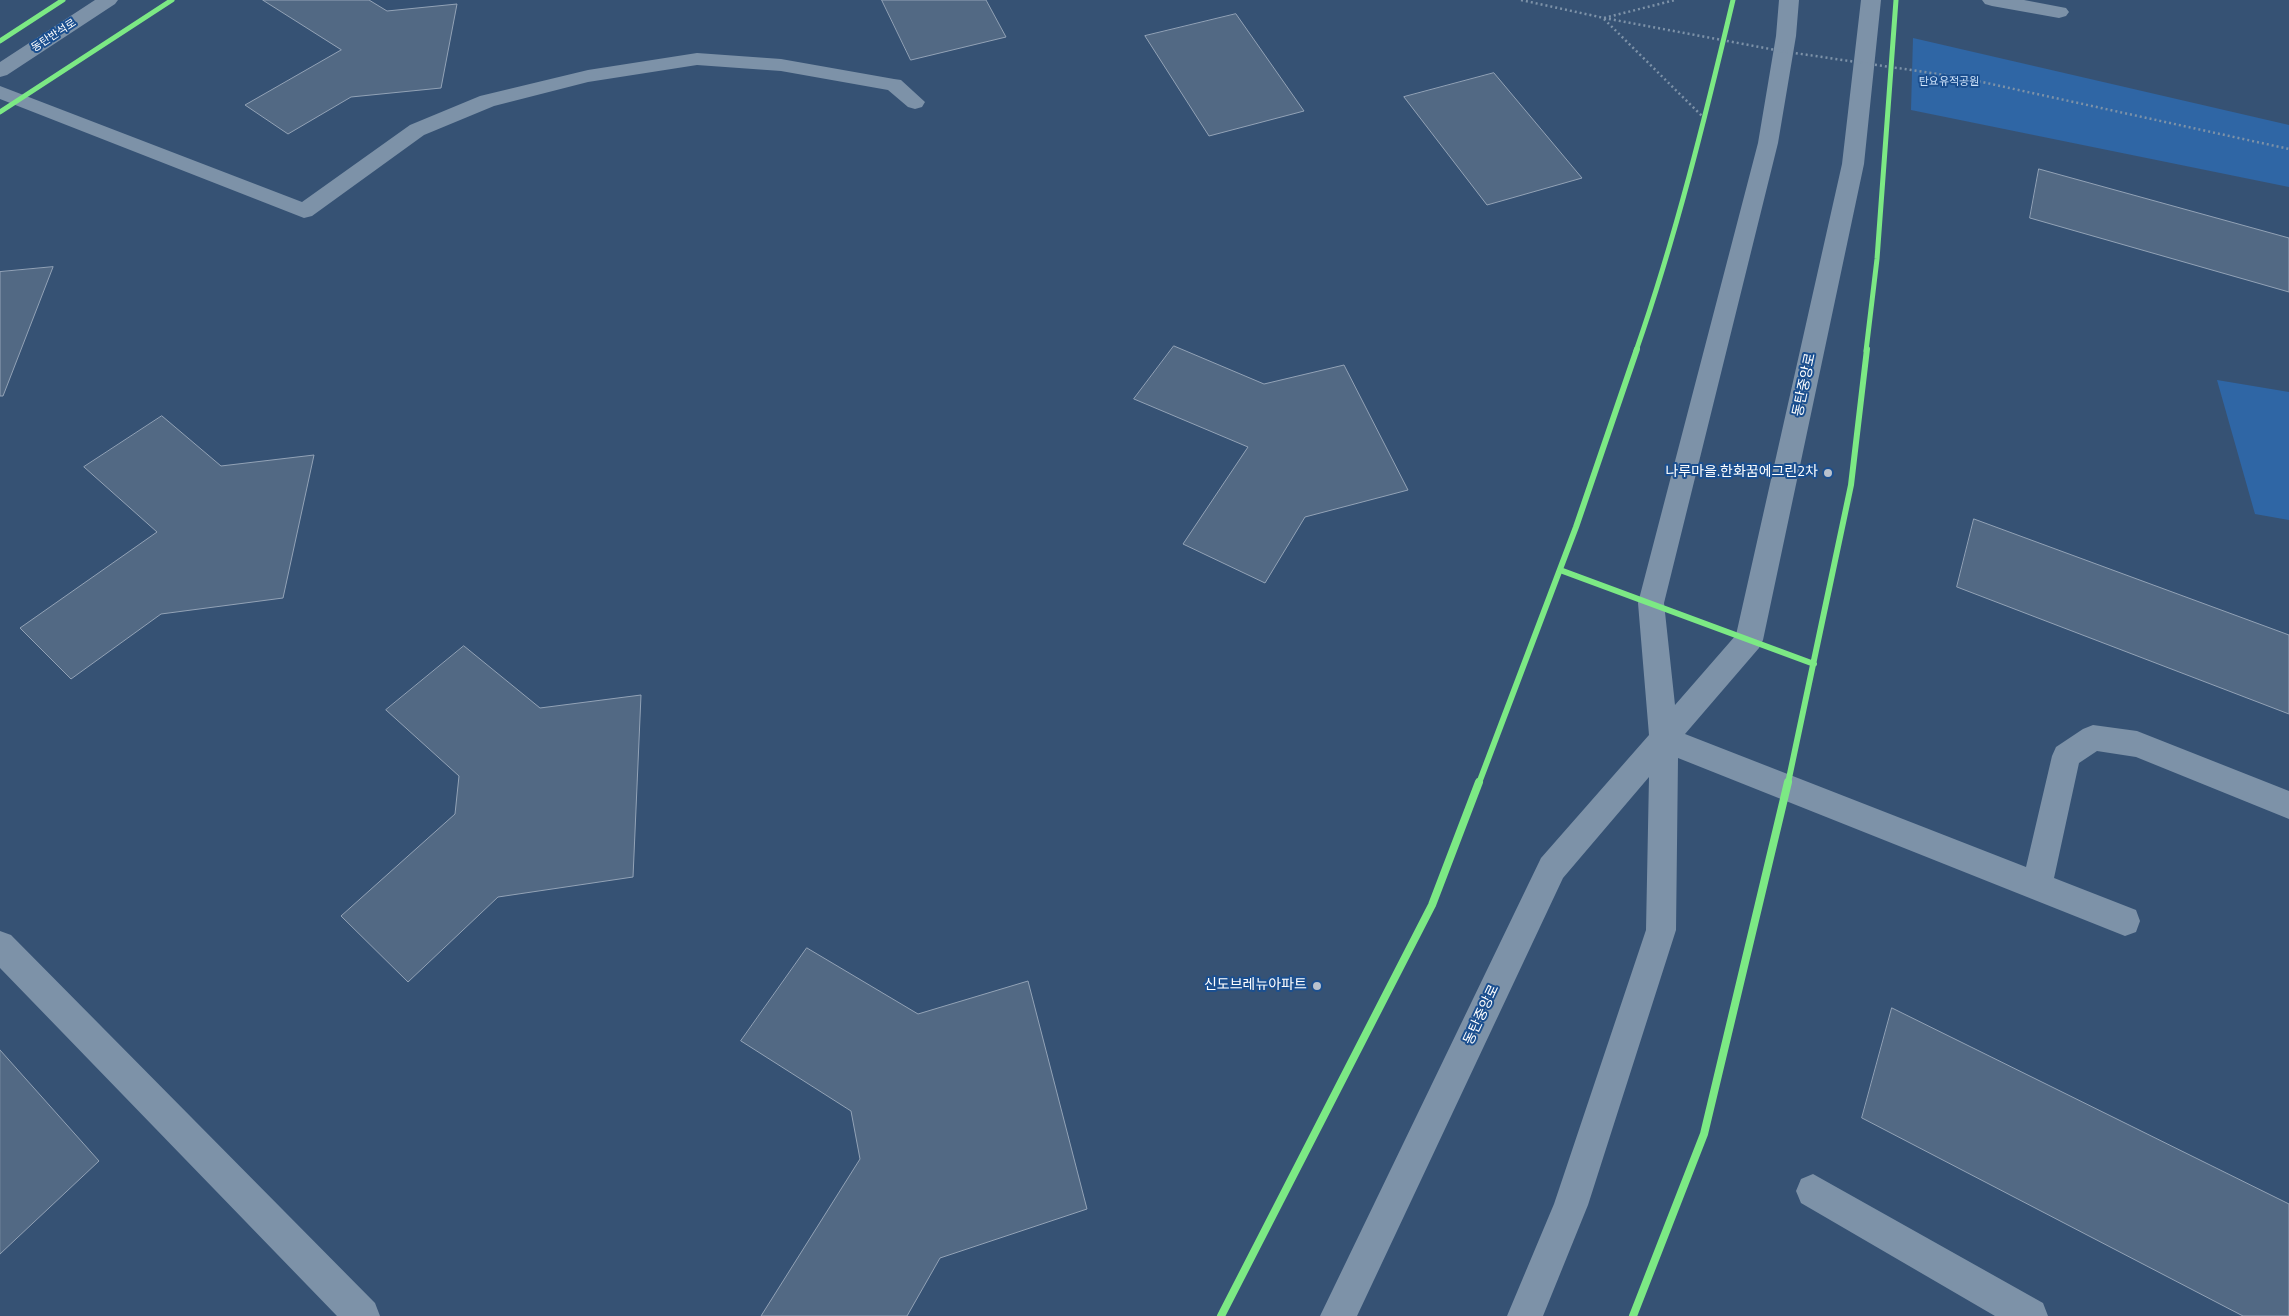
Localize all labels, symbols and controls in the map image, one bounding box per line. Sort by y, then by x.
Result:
street label: 동탄반석로 [29,17,79,55]
park label: 탄요유적공원 [1919,75,1979,89]
street label: 동탄중앙로 [1790,352,1820,418]
place label: 나루마을.한화꿈에그린2차 [1665,465,1818,481]
marker: 나루마을.한화꿈에그린2차 [1822,467,1834,479]
place label: 신도브레뉴아파트 [1204,978,1307,994]
marker: 신도브레뉴아파트 [1311,980,1323,992]
street label: 동탄중앙로 [1461,982,1503,1048]

